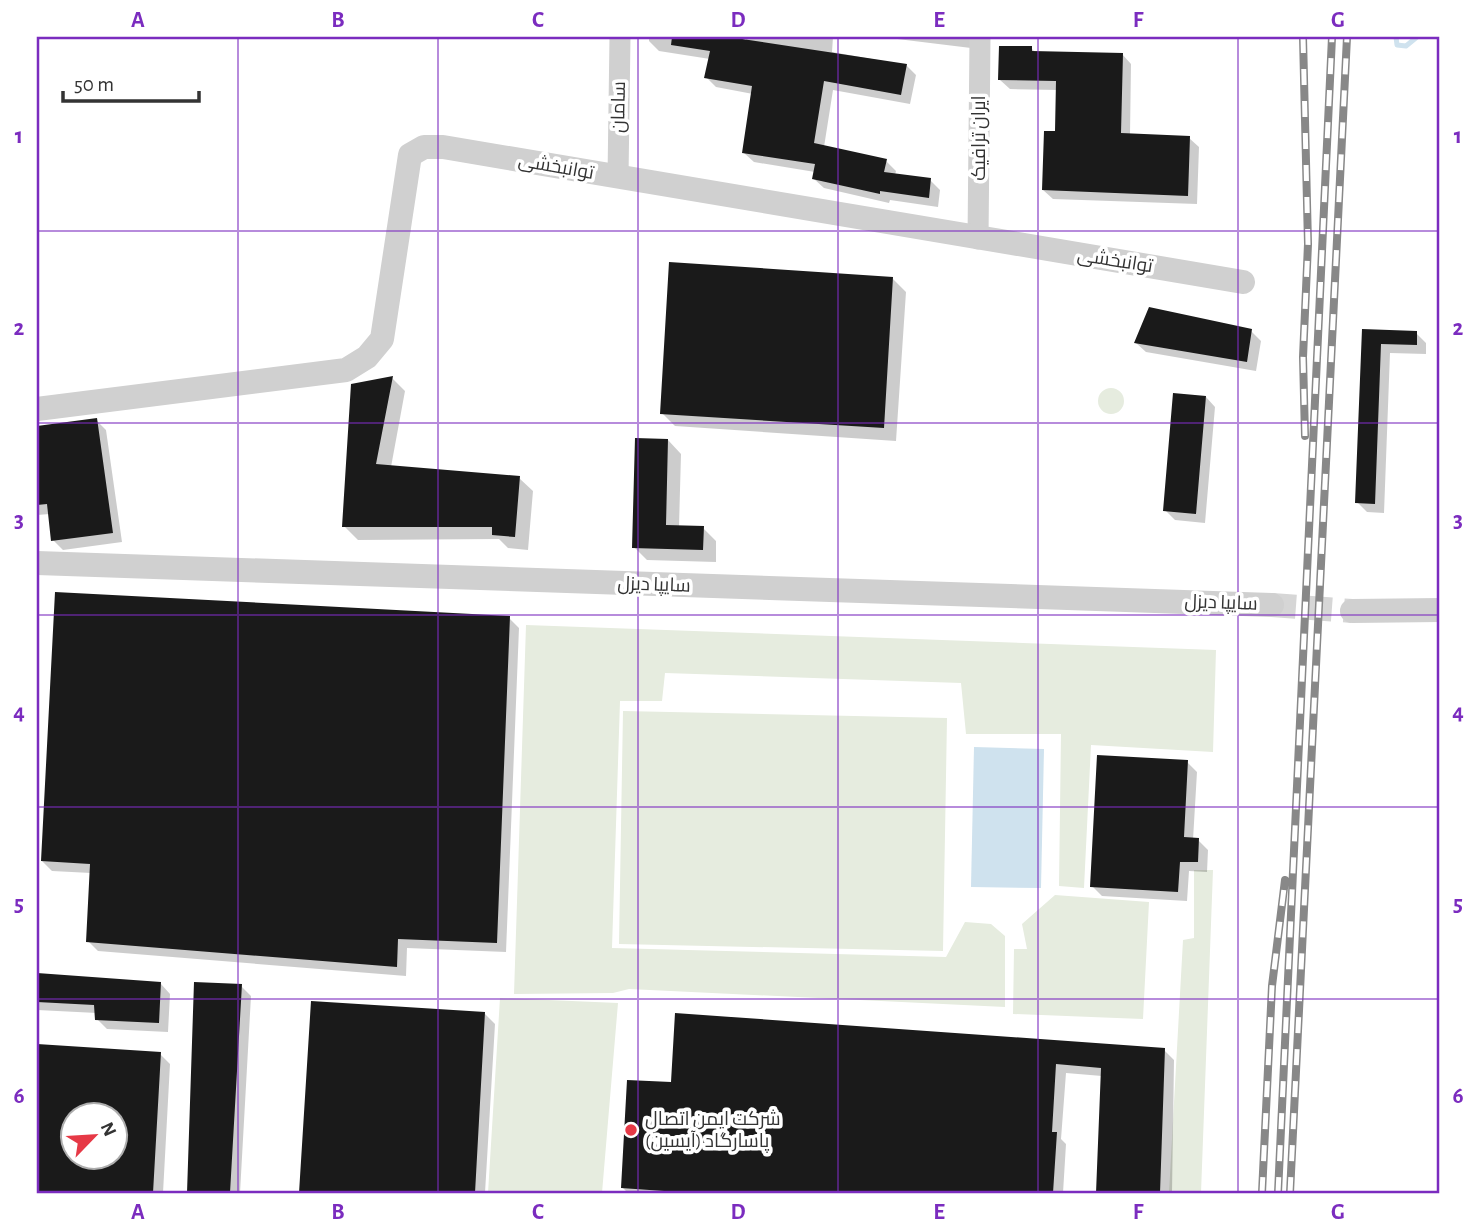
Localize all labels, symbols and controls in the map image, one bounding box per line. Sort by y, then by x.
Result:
text: A [131,9,145,32]
text: B [331,9,345,32]
text: C [532,9,544,32]
text: D [730,9,746,32]
text: E [933,9,945,32]
text: F [1133,9,1144,32]
text: G [1331,9,1345,32]
scale bar [63,60,200,104]
text: 50 m [74,74,114,95]
street label: سامان [609,81,630,133]
street label: ایران ترافیک [970,95,990,181]
text: 1 [15,125,23,148]
text: 1 [1454,125,1462,148]
street label: توانبخشی [517,150,595,184]
street label: توانبخشی [1076,245,1154,277]
text: 2 [14,317,25,340]
text: 2 [1453,317,1464,340]
text: 3 [14,509,24,532]
text: 3 [1453,509,1463,532]
street label: سایپا دیزل [617,574,691,597]
street label: سایپا دیزل [1184,592,1258,615]
text: 4 [13,701,25,724]
text: 4 [1452,701,1464,724]
text: 5 [14,893,24,916]
text: 5 [1453,893,1463,916]
text: 6 [13,1085,25,1108]
text: 6 [1452,1085,1464,1108]
north arrow [60,1100,130,1170]
place label: شرکت ایمن اتصال پاسارگاد (آیسین) [645,1109,781,1153]
text: N [97,1119,119,1139]
marker: شرکت ایمن اتصال پاسارگاد (آیسین) [623,1122,639,1138]
text: A [131,1201,145,1224]
text: B [331,1201,345,1224]
text: C [532,1201,544,1224]
text: D [730,1201,746,1224]
text: E [933,1201,945,1224]
text: F [1133,1201,1144,1224]
text: G [1331,1201,1345,1224]

